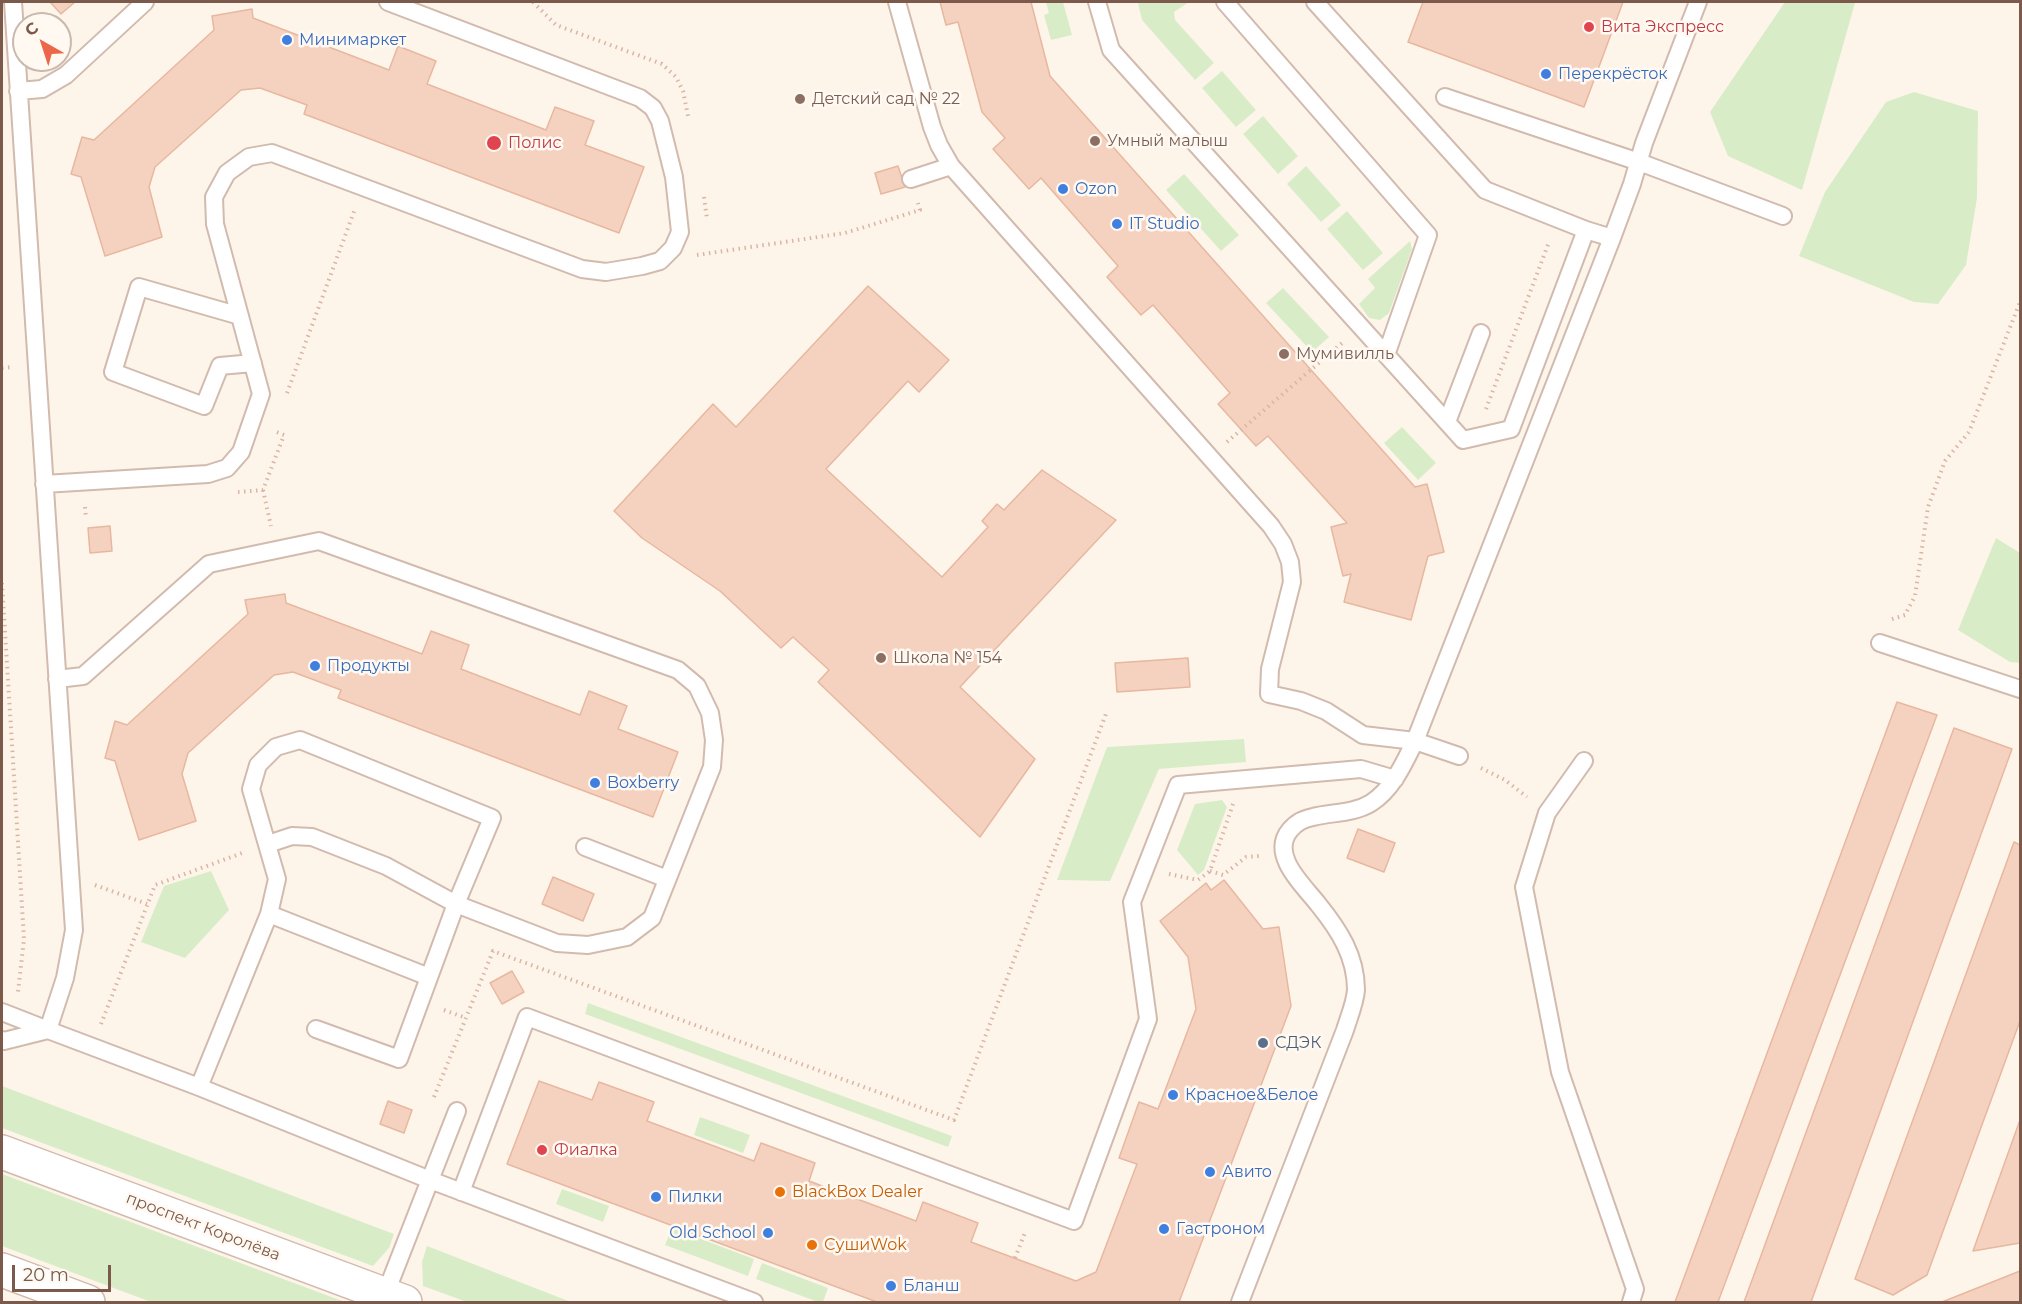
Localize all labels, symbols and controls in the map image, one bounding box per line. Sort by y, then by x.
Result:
north arrow [12,12,72,72]
place label: Вита Экспресс [1601,17,1724,37]
text: С [21,18,42,40]
marker: Вита Экспресс [1582,20,1596,34]
place label: Минимаркет [299,30,406,50]
marker: Минимаркет [280,33,294,47]
place label: Перекрёсток [1558,64,1668,84]
marker: Перекрёсток [1539,67,1553,81]
place label: Детский сад № 22 [812,89,960,109]
marker: Детский сад № 22 [793,92,807,106]
place label: Умный малыш [1107,131,1228,151]
place label: Полис [508,133,561,153]
marker: Полис [485,134,503,152]
marker: Умный малыш [1088,134,1102,148]
place label: Ozon [1075,179,1117,199]
marker: Ozon [1056,182,1070,196]
place label: IT Studio [1129,214,1199,234]
marker: IT Studio [1110,217,1124,231]
place label: Мумивилль [1296,344,1394,364]
marker: Мумивилль [1277,347,1291,361]
place label: Школа № 154 [893,648,1002,668]
marker: Школа № 154 [874,651,888,665]
place label: Продукты [327,656,410,676]
marker: Продукты [308,659,322,673]
place label: Boxberry [607,773,679,793]
marker: Boxberry [588,776,602,790]
place label: СДЭК [1275,1033,1321,1053]
marker: СДЭК [1256,1036,1270,1050]
place label: Красное&Белое [1185,1085,1318,1105]
marker: Красное&Белое [1166,1088,1180,1102]
place label: Фиалка [554,1140,618,1160]
marker: Фиалка [535,1143,549,1157]
place label: Авито [1222,1162,1272,1182]
marker: Авито [1203,1165,1217,1179]
place label: BlackBox Dealer [792,1182,923,1202]
marker: BlackBox Dealer [773,1185,787,1199]
place label: Пилки [668,1187,723,1207]
street label: проспект Королёва [123,1189,283,1265]
marker: Пилки [649,1190,663,1204]
place label: Гастроном [1176,1219,1265,1239]
marker: Гастроном [1157,1222,1171,1236]
place label: Old School [669,1223,756,1243]
marker: Old School [761,1226,775,1240]
place label: СушиWok [824,1235,907,1255]
marker: СушиWok [805,1238,819,1252]
scale bar [15,1253,114,1291]
text: 20 m [23,1264,69,1286]
place label: Бланш [903,1276,959,1296]
marker: Бланш [884,1279,898,1293]

